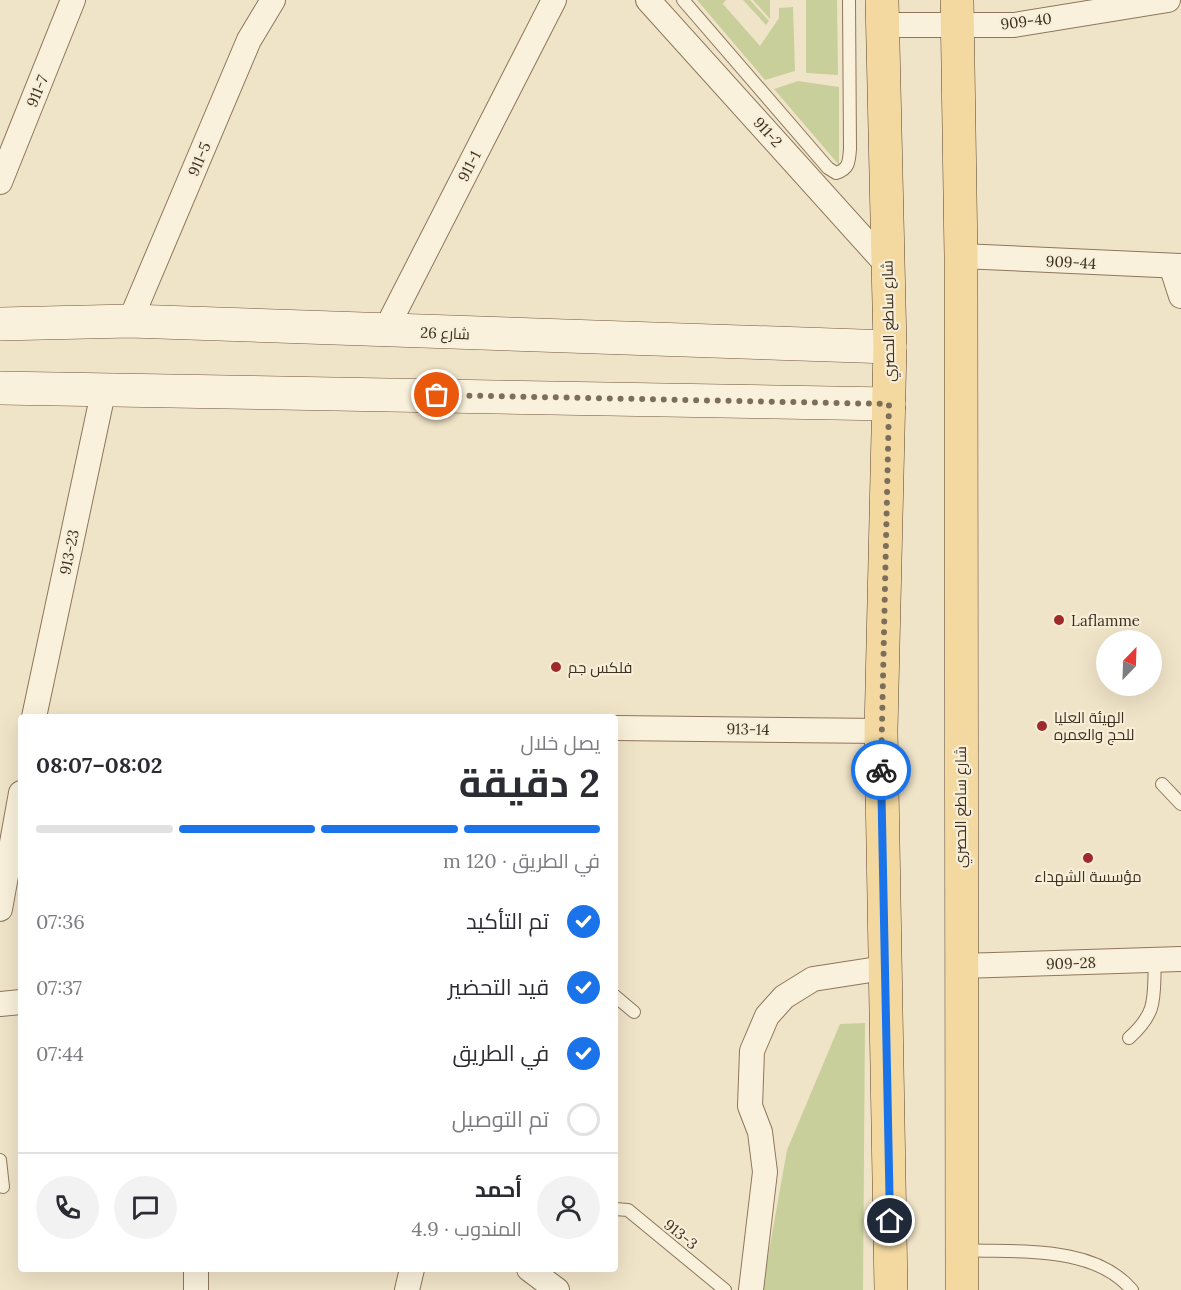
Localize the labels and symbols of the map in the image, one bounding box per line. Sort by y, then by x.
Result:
street label: 909-40 [999,8,1053,34]
street label: 911-7 [22,72,52,110]
street label: 911-2 [749,113,787,151]
street label: 911-5 [183,139,215,179]
street label: 911-1 [453,148,485,184]
street label: 909-44 [1045,251,1097,273]
street label: شارع ساطع الحصري [877,260,902,382]
street label: شارع 26 [420,323,470,345]
pin [411,369,462,420]
street label: 913-23 [55,528,83,576]
place label: Laflamme [1071,611,1140,630]
marker: Laflamme [1052,613,1066,627]
north arrow [1096,630,1162,696]
place label: فلكس جم [568,658,632,678]
marker: فلكس جم [549,660,563,674]
place label: الهيئة العليا للحج والعمره [1054,708,1134,746]
street label: 913-14 [726,719,770,739]
marker: الهيئة العليا للحج والعمره [1035,719,1049,733]
courier [851,740,911,800]
street label: شارع ساطع الحصري [951,746,973,868]
marker: مؤسسة الشهداء [1081,851,1095,865]
place label: مؤسسة الشهداء [1034,867,1142,887]
street label: 909-28 [1046,953,1096,973]
pin [864,1195,915,1246]
street label: 913-3 [660,1215,702,1253]

